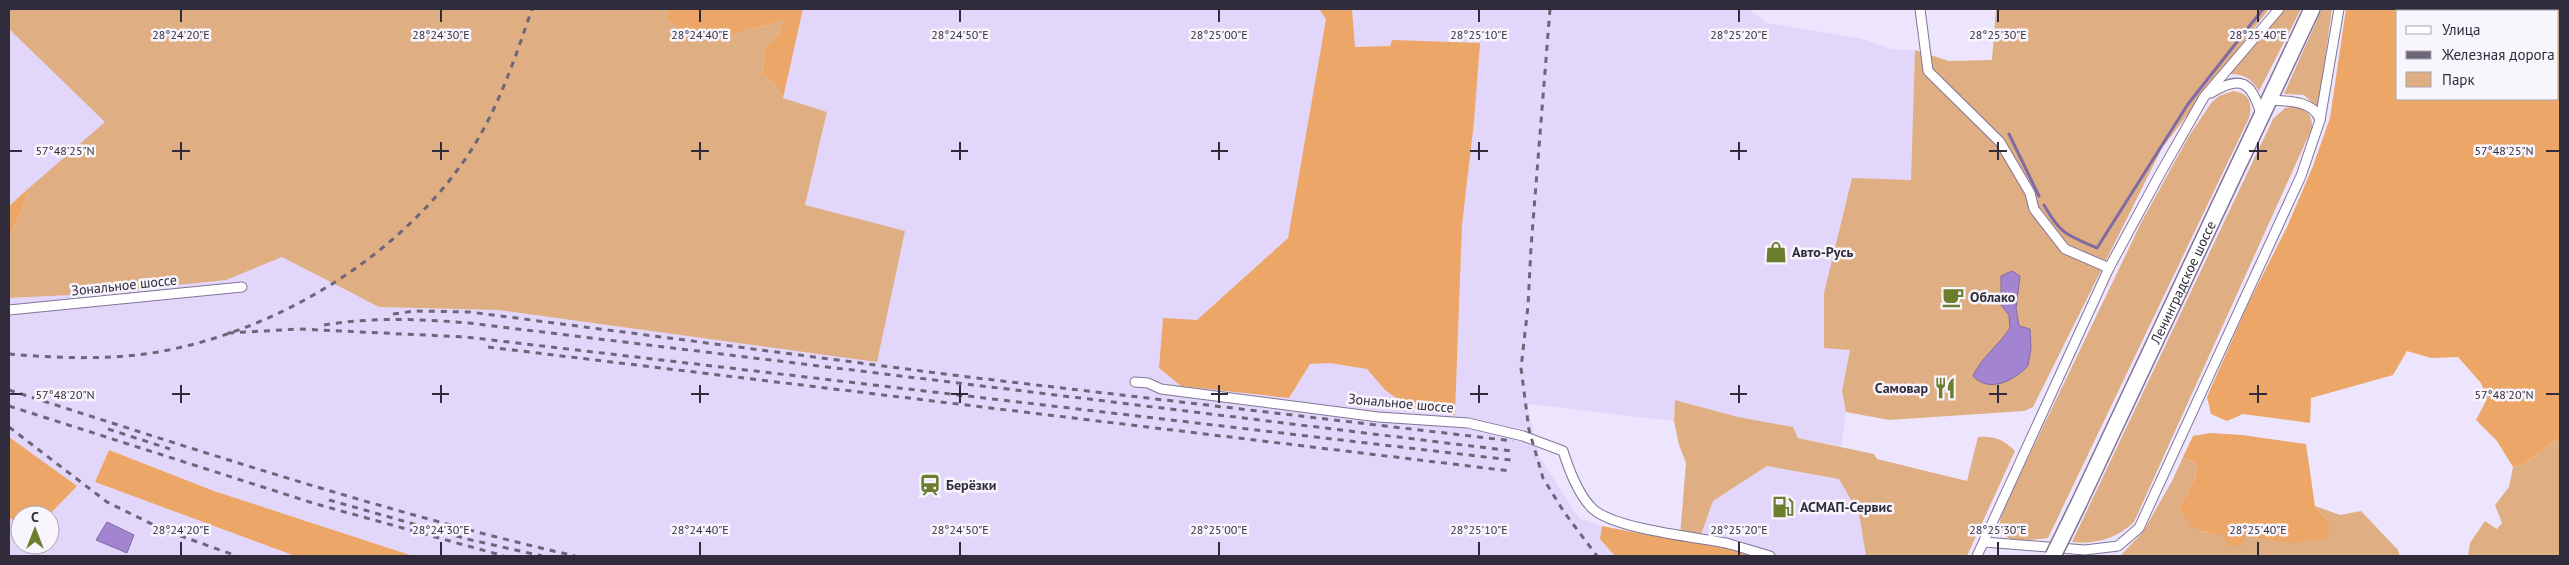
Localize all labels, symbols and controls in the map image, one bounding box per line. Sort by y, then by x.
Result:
legend [2396,10,2559,100]
text: Улица [2442,20,2480,39]
text: 28°24'20"E [152,27,210,42]
text: 28°24'30"E [412,27,470,42]
text: 28°24'40"E [671,27,729,42]
text: 28°24'50"E [931,27,989,42]
text: 28°25'00"E [1190,27,1248,42]
text: 28°25'10"E [1450,27,1508,42]
text: 28°25'20"E [1710,27,1768,42]
text: 28°25'30"E [1969,27,2027,42]
text: 28°25'40"E [2229,27,2287,42]
text: Железная дорога [2441,45,2555,64]
text: Парк [2442,70,2475,89]
text: 57°48'25"N [35,143,95,158]
text: 57°48'25"N [2474,143,2534,158]
street label: Ленинградское шоссе [2146,218,2220,348]
shop icon: Авто-Русь [1763,239,1789,265]
place label: Авто-Русь [1792,243,1854,261]
street label: Зональное шоссе [70,271,178,299]
cafe icon: Облако [1940,284,1966,310]
place label: Облако [1970,288,2016,306]
restaurant icon: Самовар [1932,375,1958,401]
place label: Самовар [1875,379,1928,397]
text: 57°48'20"N [35,387,95,402]
text: 57°48'20"N [2474,387,2534,402]
street label: Зональное шоссе [1347,389,1455,417]
station icon: Берёзки [917,472,943,498]
place label: Берёзки [946,476,996,494]
fuel station icon: АСМАП-Сервис [1770,494,1796,520]
place label: АСМАП-Сервис [1800,498,1892,516]
north arrow [10,505,60,555]
text: С [31,508,39,526]
text: 28°24'20"E [152,522,210,537]
text: 28°24'30"E [412,522,470,537]
text: 28°24'40"E [671,522,729,537]
text: 28°24'50"E [931,522,989,537]
text: 28°25'00"E [1190,522,1248,537]
text: 28°25'10"E [1450,522,1508,537]
text: 28°25'20"E [1710,522,1768,537]
text: 28°25'30"E [1969,522,2027,537]
text: 28°25'40"E [2229,522,2287,537]

